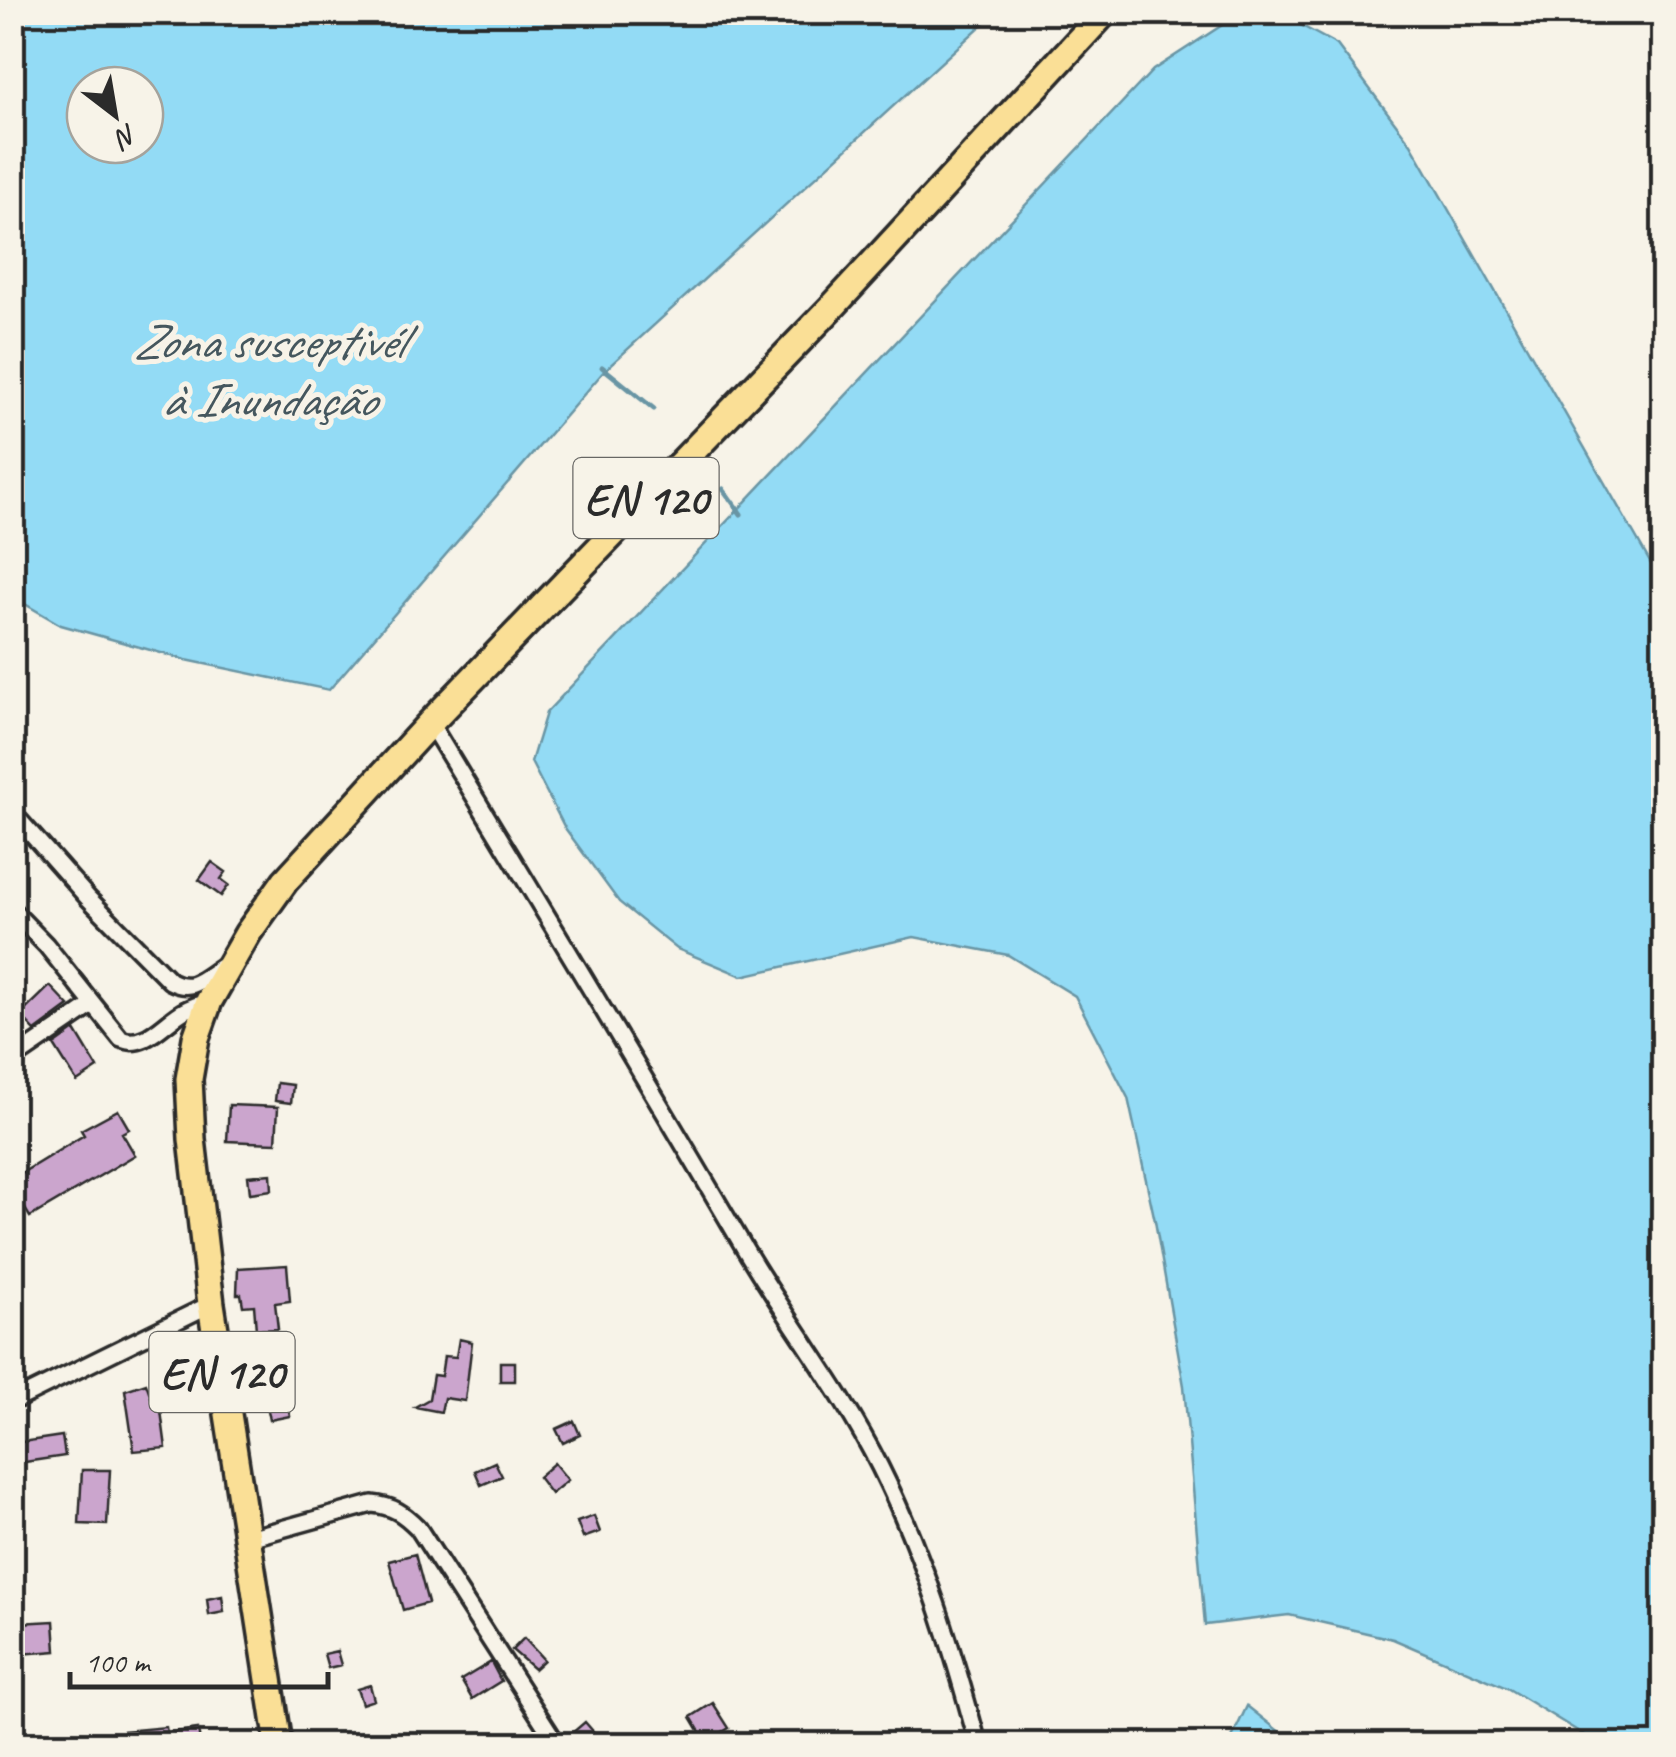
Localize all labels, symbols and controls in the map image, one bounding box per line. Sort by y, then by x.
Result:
north arrow [65,65,165,165]
text: N [107,117,144,158]
water label: Zona susceptivél à Inundação [133,310,419,431]
road number: EN 120 [574,458,718,538]
road number: EN 120 [150,1332,294,1412]
scale bar [70,1627,328,1689]
text: 100 m [85,1643,152,1681]

